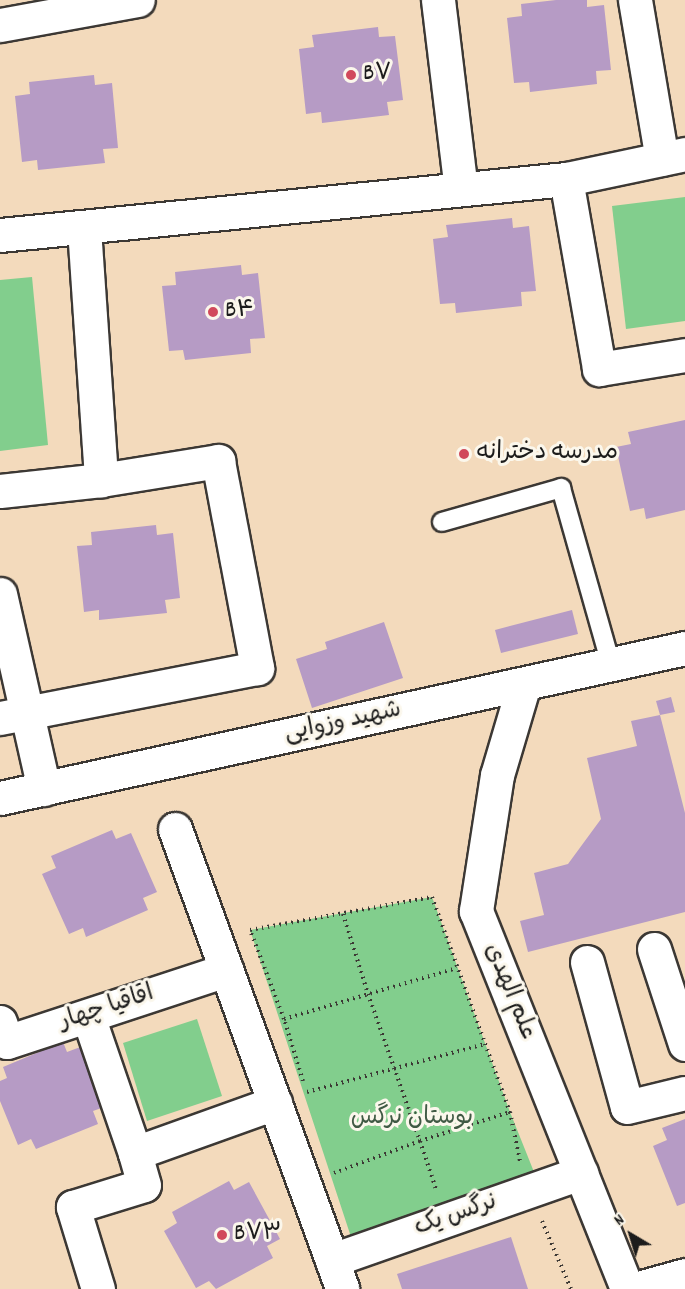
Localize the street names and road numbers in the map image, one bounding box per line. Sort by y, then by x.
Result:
street label: شهید وزوایی [282,697,404,749]
street label: علم الهدی [477,940,541,1044]
street label: اقاقیا چهار [56,980,158,1038]
street label: نرگس یک [411,1189,501,1243]

